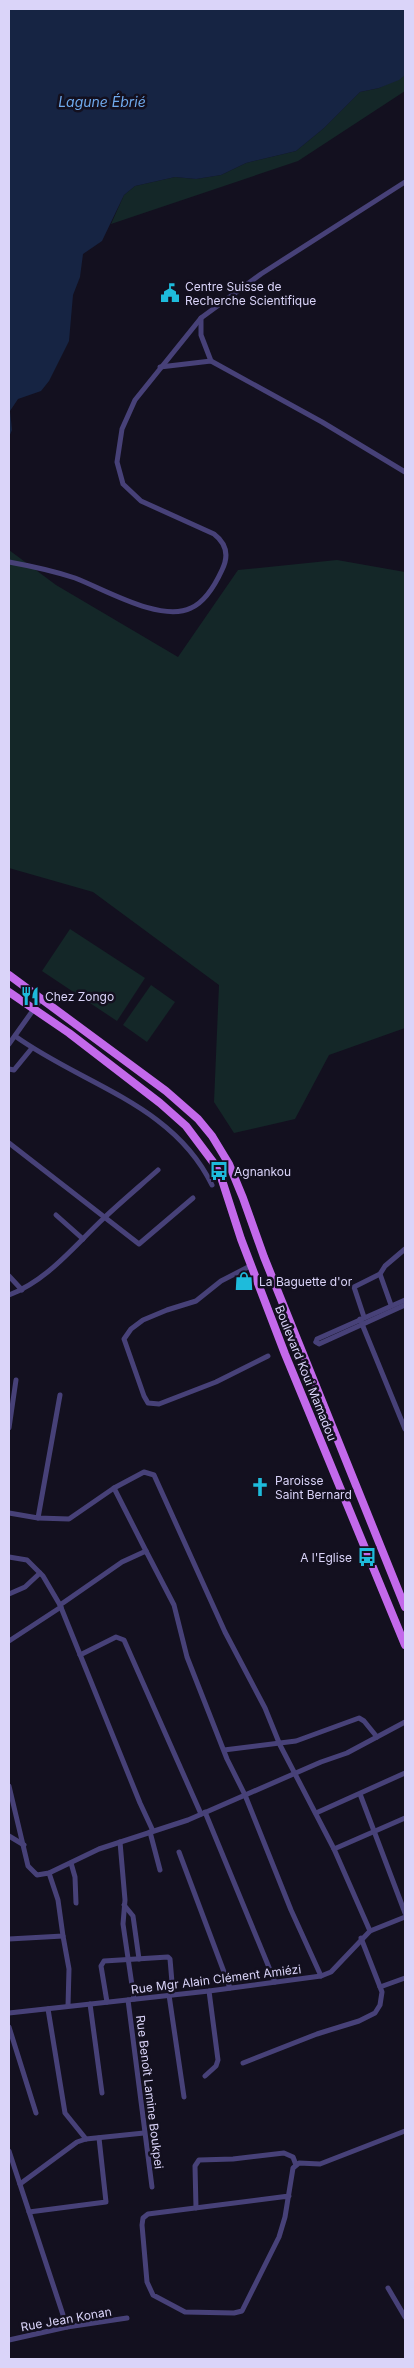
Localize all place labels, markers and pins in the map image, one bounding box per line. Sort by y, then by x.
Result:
place label: Centre Suisse de Recherche Scientifique [185,279,316,308]
public building icon: Centre Suisse de Recherche Scientifique [159,282,181,304]
restaurant icon: Chez Zongo [19,985,41,1007]
place label: Chez Zongo [45,989,114,1004]
bus stop icon: Agnankou [208,1160,230,1182]
place label: Agnankou [234,1164,291,1179]
shop icon: La Baguette d'or [233,1270,255,1292]
place label: La Baguette d'or [259,1274,353,1289]
place label: Paroisse Saint Bernard [275,1473,352,1502]
church icon: Paroisse Saint Bernard [249,1476,271,1498]
bus stop icon: A l'Eglise [356,1546,378,1568]
place label: A l'Eglise [300,1550,352,1565]

